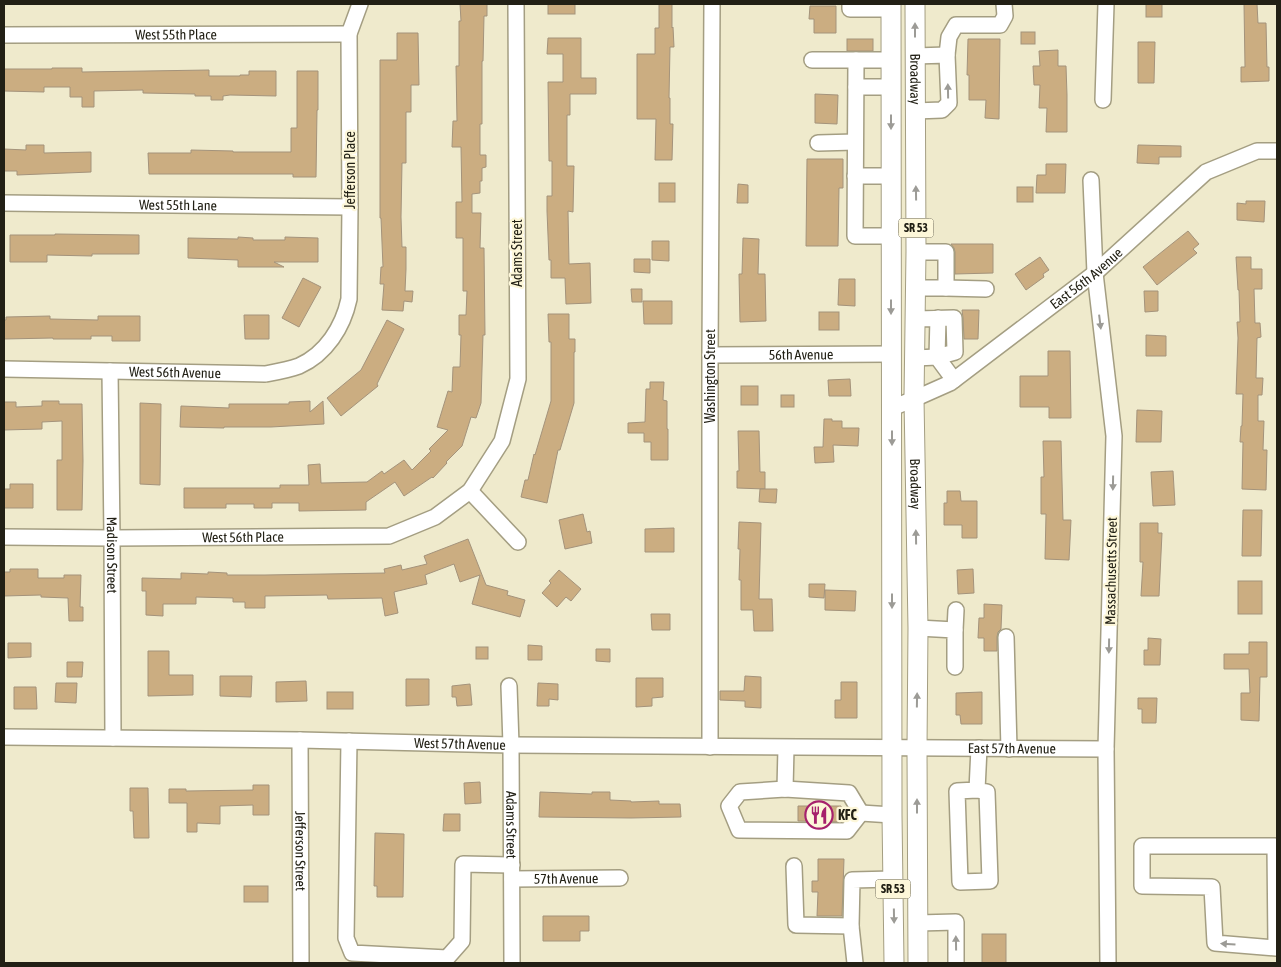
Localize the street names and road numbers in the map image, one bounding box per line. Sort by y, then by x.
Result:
street label: West 55th Place [135,26,217,43]
street label: Broadway [907,53,923,105]
street label: Jefferson Place [342,131,358,209]
street label: West 55th Lane [139,197,217,213]
road number: SR 53 [898,218,934,238]
street label: Adams Street [509,219,525,287]
street label: East 56th Avenue [1047,244,1125,312]
street label: Washington Street [702,329,718,423]
street label: 56th Avenue [769,346,833,363]
street label: West 56th Avenue [129,363,221,381]
street label: Broadway [907,458,924,510]
street label: Madison Street [104,516,120,593]
street label: Massachusetts Street [1102,517,1120,625]
street label: West 56th Place [202,529,284,545]
street label: West 57th Avenue [414,735,506,753]
street label: East 57th Avenue [968,740,1056,757]
street label: Adams Street [503,791,520,859]
street label: Jefferson Street [292,811,309,891]
street label: 57th Avenue [534,870,598,887]
road number: SR 53 [876,880,910,899]

